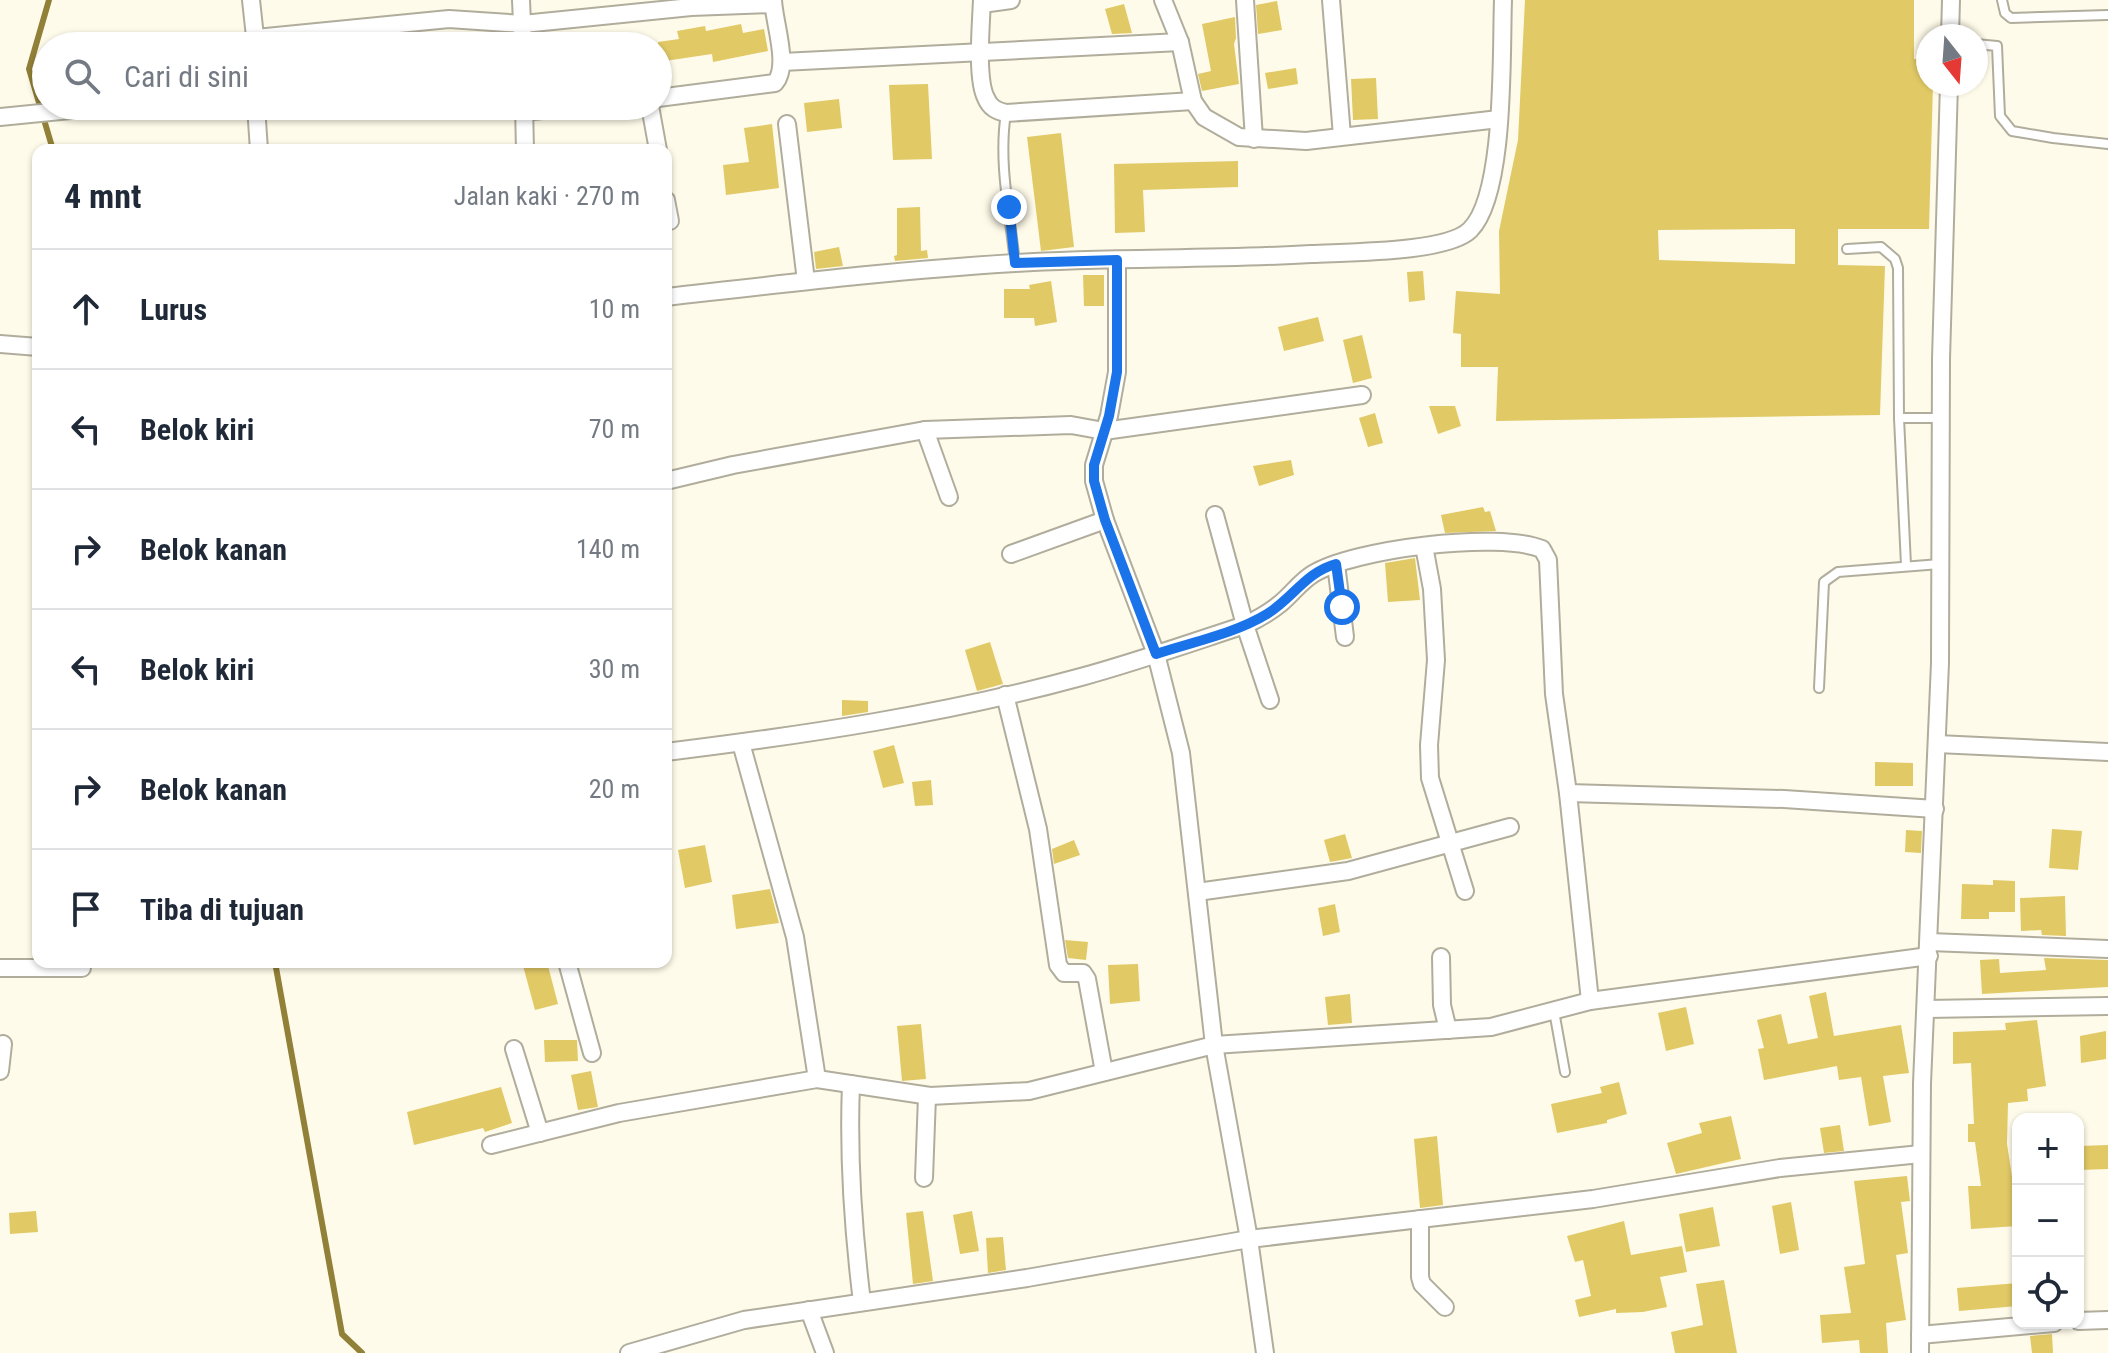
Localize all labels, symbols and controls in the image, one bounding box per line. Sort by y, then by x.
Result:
north arrow [1916,24,1988,96]
search box [32,32,672,120]
icon: search [60,54,104,98]
text: Cari di sini [124,59,249,94]
text: 4 mnt [64,176,141,216]
text: Jalan kaki · 270 m [454,181,640,211]
route end [991,189,1027,225]
icon: ahead [64,287,108,331]
text: Lurus [140,292,207,327]
text: 10 m [589,294,640,324]
icon: left [64,407,108,451]
text: Belok kiri [140,412,254,447]
text: 70 m [589,414,640,444]
icon: right [64,527,108,571]
text: Belok kanan [140,532,287,567]
text: 140 m [576,534,640,564]
route start [1324,589,1360,625]
icon: left [64,647,108,691]
text: Belok kiri [140,652,254,687]
text: 30 m [589,654,640,684]
icon: right [64,767,108,811]
text: Belok kanan [140,772,287,807]
text: 20 m [589,774,640,804]
icon: arrive [64,887,108,931]
text: Tiba di tujuan [140,892,304,927]
map controls [2012,1113,2084,1329]
button: + [2012,1113,2084,1185]
button: − [2012,1185,2084,1257]
button: locate [2012,1257,2084,1329]

